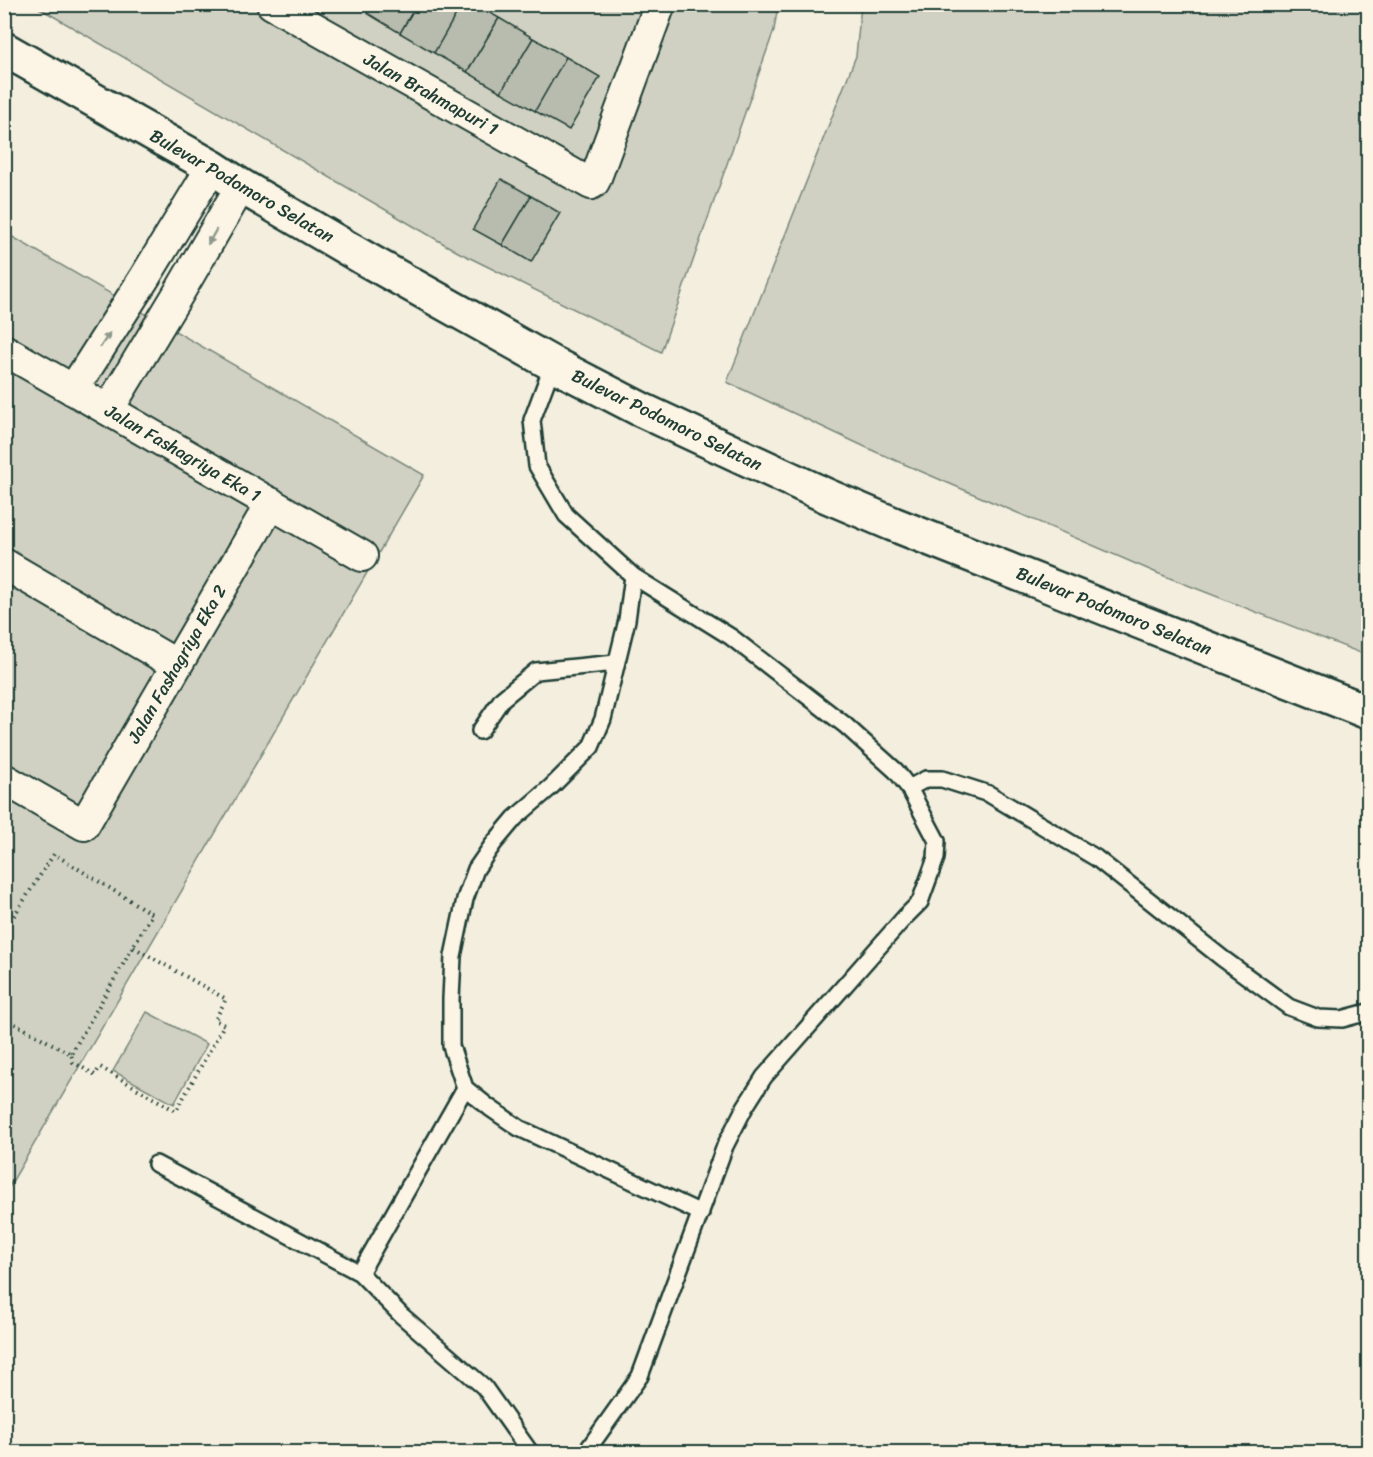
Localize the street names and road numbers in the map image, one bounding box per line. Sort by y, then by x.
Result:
street label: Jalan Brahmapuri 1 [357,43,505,145]
street label: Bulevar Podomoro Selatan [144,120,341,252]
street label: Bulevar Podomoro Selatan [566,360,768,480]
street label: Jalan Fashagriya Eka 1 [98,395,268,511]
street label: Bulevar Podomoro Selatan [1011,557,1217,665]
street label: Jalan Fashagriya Eka 2 [118,579,236,750]

